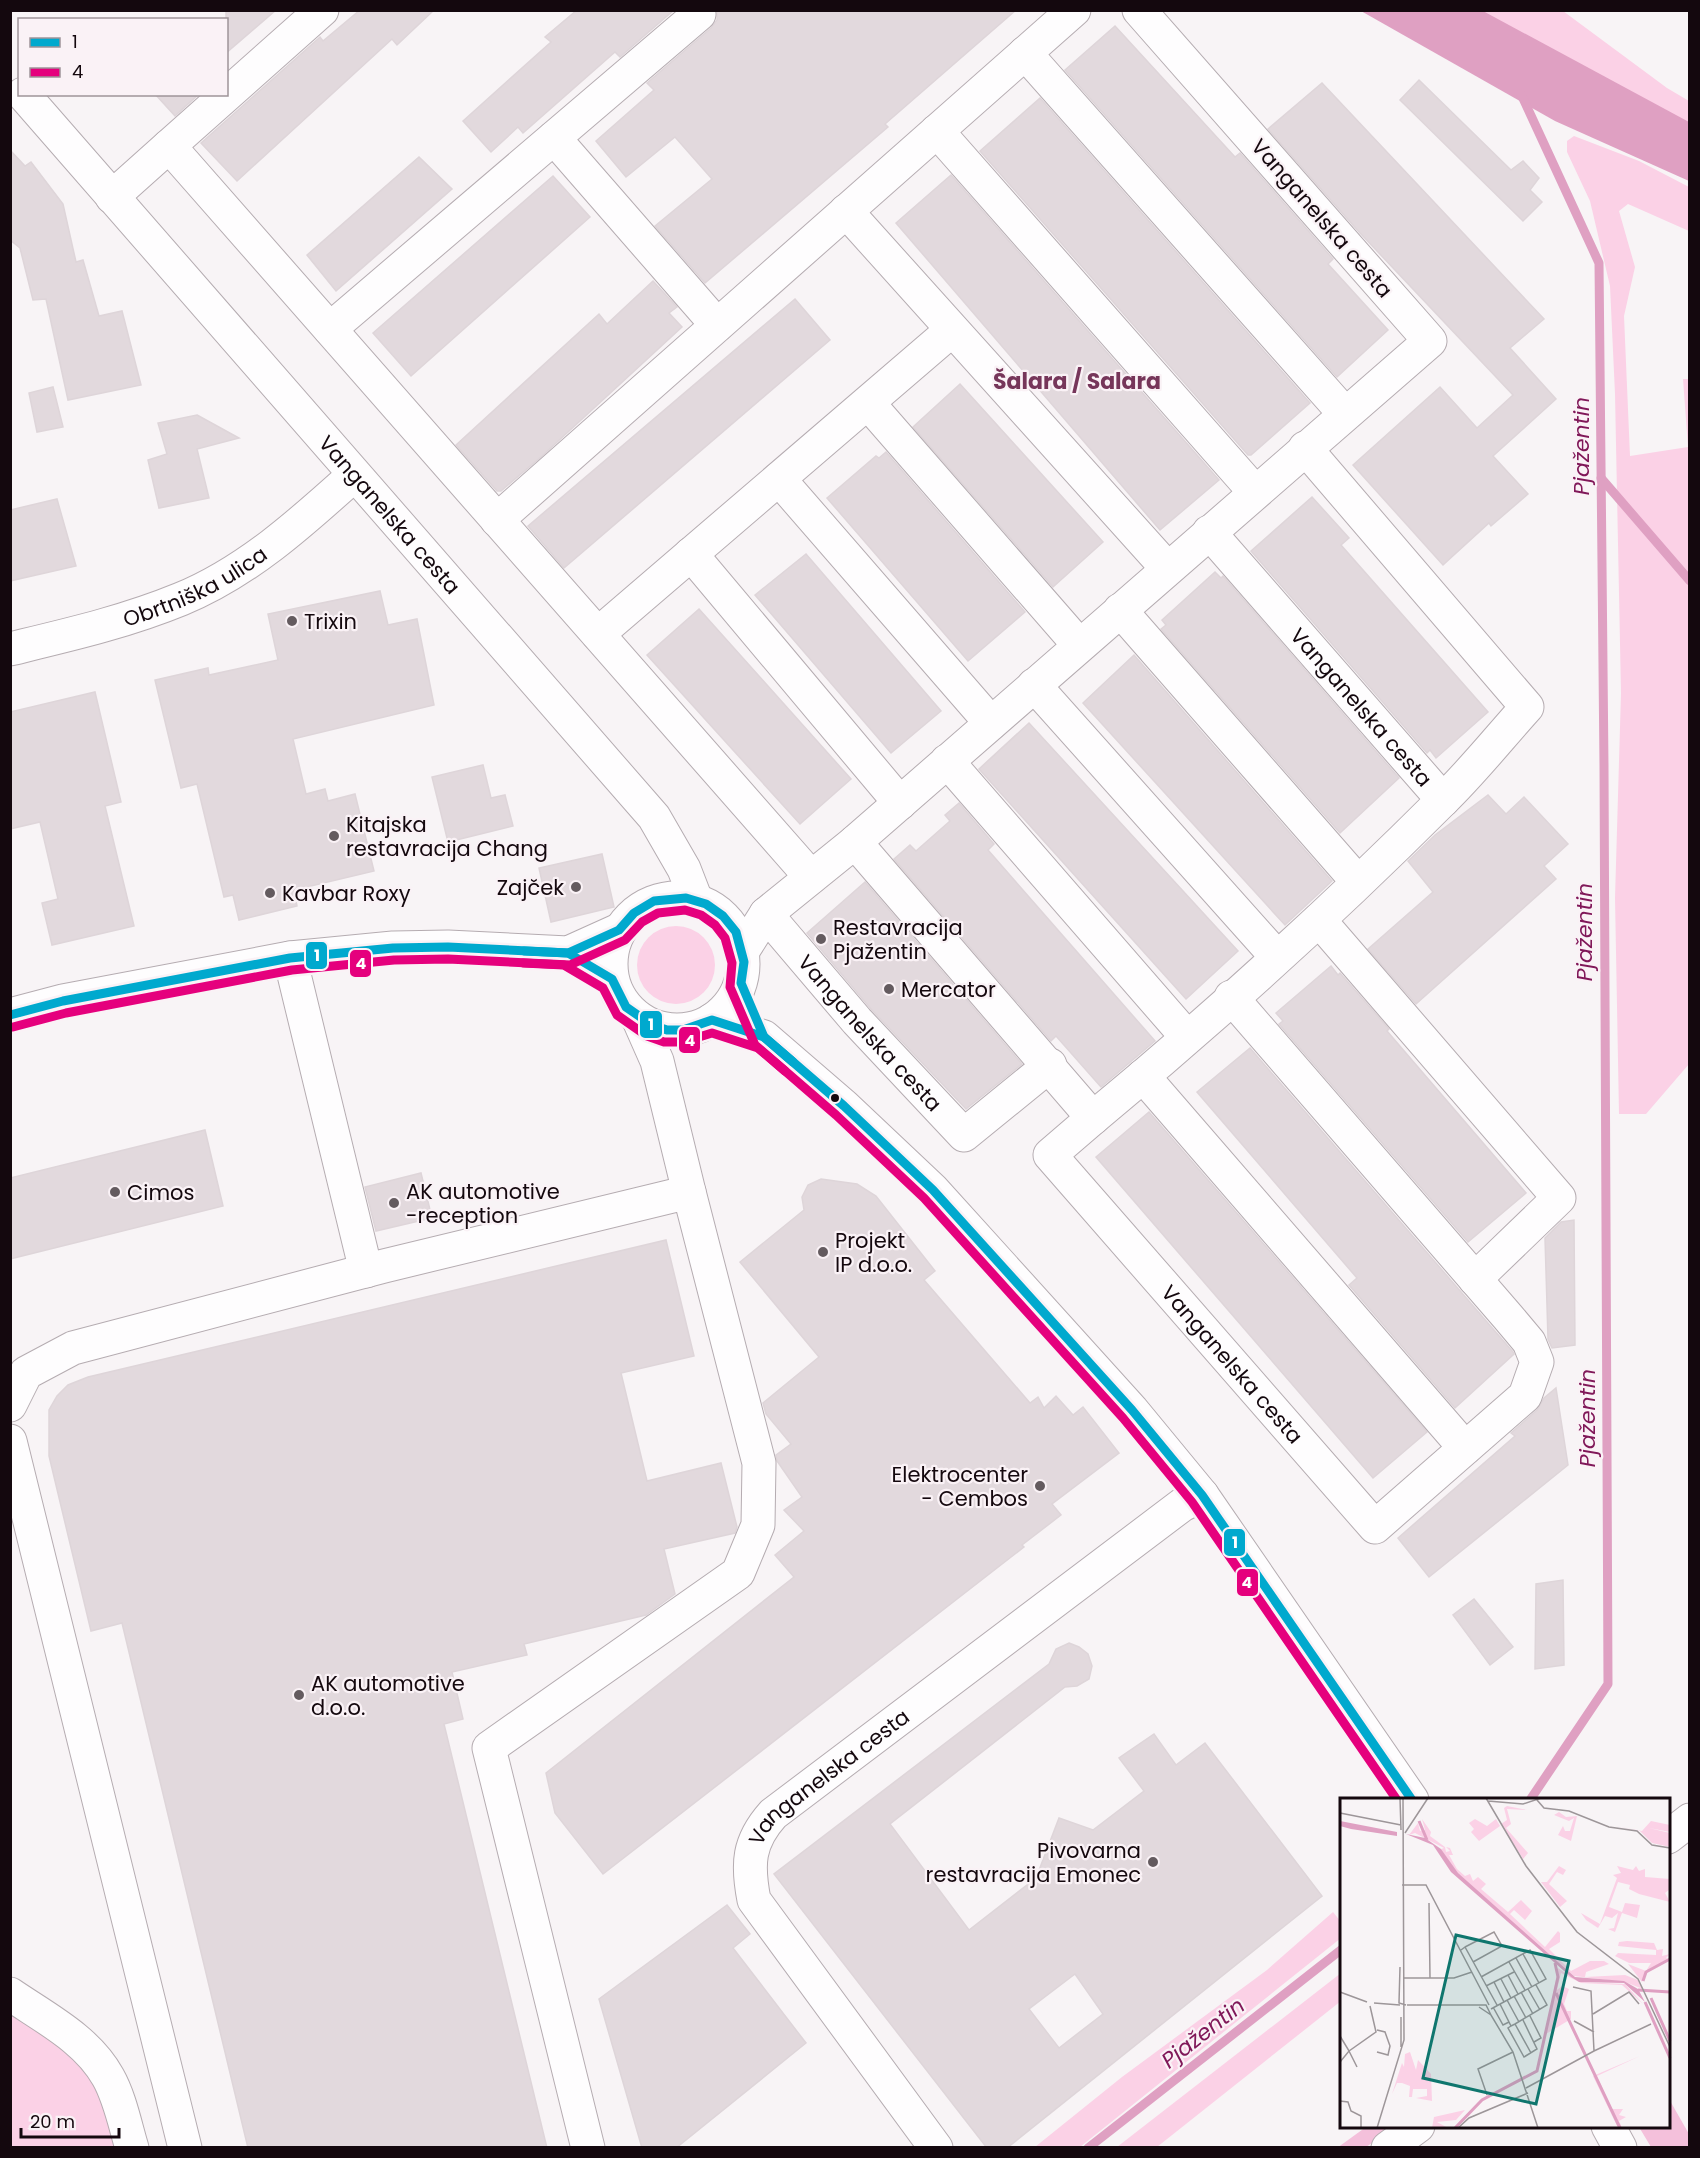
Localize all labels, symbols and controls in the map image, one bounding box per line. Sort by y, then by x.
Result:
legend [18,18,228,96]
text: 1 [72,29,78,54]
text: 4 [72,59,83,84]
street label: Vanganelska cesta [1245,132,1399,304]
district label: Šalara / Salara [993,366,1161,397]
water label: Pjažentin [1566,397,1597,495]
street label: Vanganelska cesta [313,429,467,600]
street label: Obrtniška ulica [119,539,273,633]
place label: Trixin [304,607,357,636]
marker: Trixin [285,614,299,628]
street label: Vanganelska cesta [1284,621,1439,792]
place label: Kitajska restavracija Chang [346,810,548,863]
marker: Kitajska restavracija Chang [327,829,341,843]
place label: Zajček [497,873,564,902]
place label: Kavbar Roxy [282,879,411,908]
marker: Zajček [569,880,583,894]
water label: Pjažentin [1569,883,1600,981]
marker: Kavbar Roxy [263,886,277,900]
place label: Restavracija Pjažentin [833,913,963,966]
marker: Restavracija Pjažentin [814,932,828,946]
line badge: 1 [305,941,328,970]
text: 1 [314,944,320,967]
street label: Vanganelska cesta [792,948,949,1117]
line badge: 4 [349,949,372,978]
text: 4 [356,952,367,975]
place label: Mercator [901,975,996,1004]
marker: Mercator [882,982,896,996]
line badge: 1 [639,1010,663,1039]
text: 1 [648,1013,654,1036]
line badge: 4 [678,1026,701,1054]
text: 4 [685,1029,696,1052]
unlabelled marker [829,1092,841,1104]
place label: AK automotive -reception [406,1177,560,1230]
place label: Cimos [127,1178,194,1207]
marker: Cimos [108,1185,122,1199]
marker: AK automotive -reception [387,1196,401,1210]
place label: Projekt IP d.o.o. [835,1226,912,1279]
marker: Projekt IP d.o.o. [816,1245,830,1259]
street label: Vanganelska cesta [1155,1278,1310,1449]
water label: Pjažentin [1572,1369,1603,1467]
place label: Elektrocenter - Cembos [892,1460,1028,1513]
marker: Elektrocenter - Cembos [1033,1479,1047,1493]
line badge: 1 [1223,1528,1246,1557]
text: 1 [1232,1531,1238,1554]
line badge: 4 [1236,1568,1259,1597]
text: 4 [1242,1571,1253,1594]
place label: AK automotive d.o.o. [311,1669,465,1722]
marker: AK automotive d.o.o. [292,1688,306,1702]
street label: Vanganelska cesta [741,1702,915,1850]
inset map [1340,1798,1670,2128]
place label: Pivovarna restavracija Emonec [926,1836,1141,1889]
marker: Pivovarna restavracija Emonec [1146,1855,1160,1869]
water label: Pjažentin [1155,1991,1251,2075]
scale bar [21,2101,118,2139]
text: 20 m [30,2109,75,2134]

